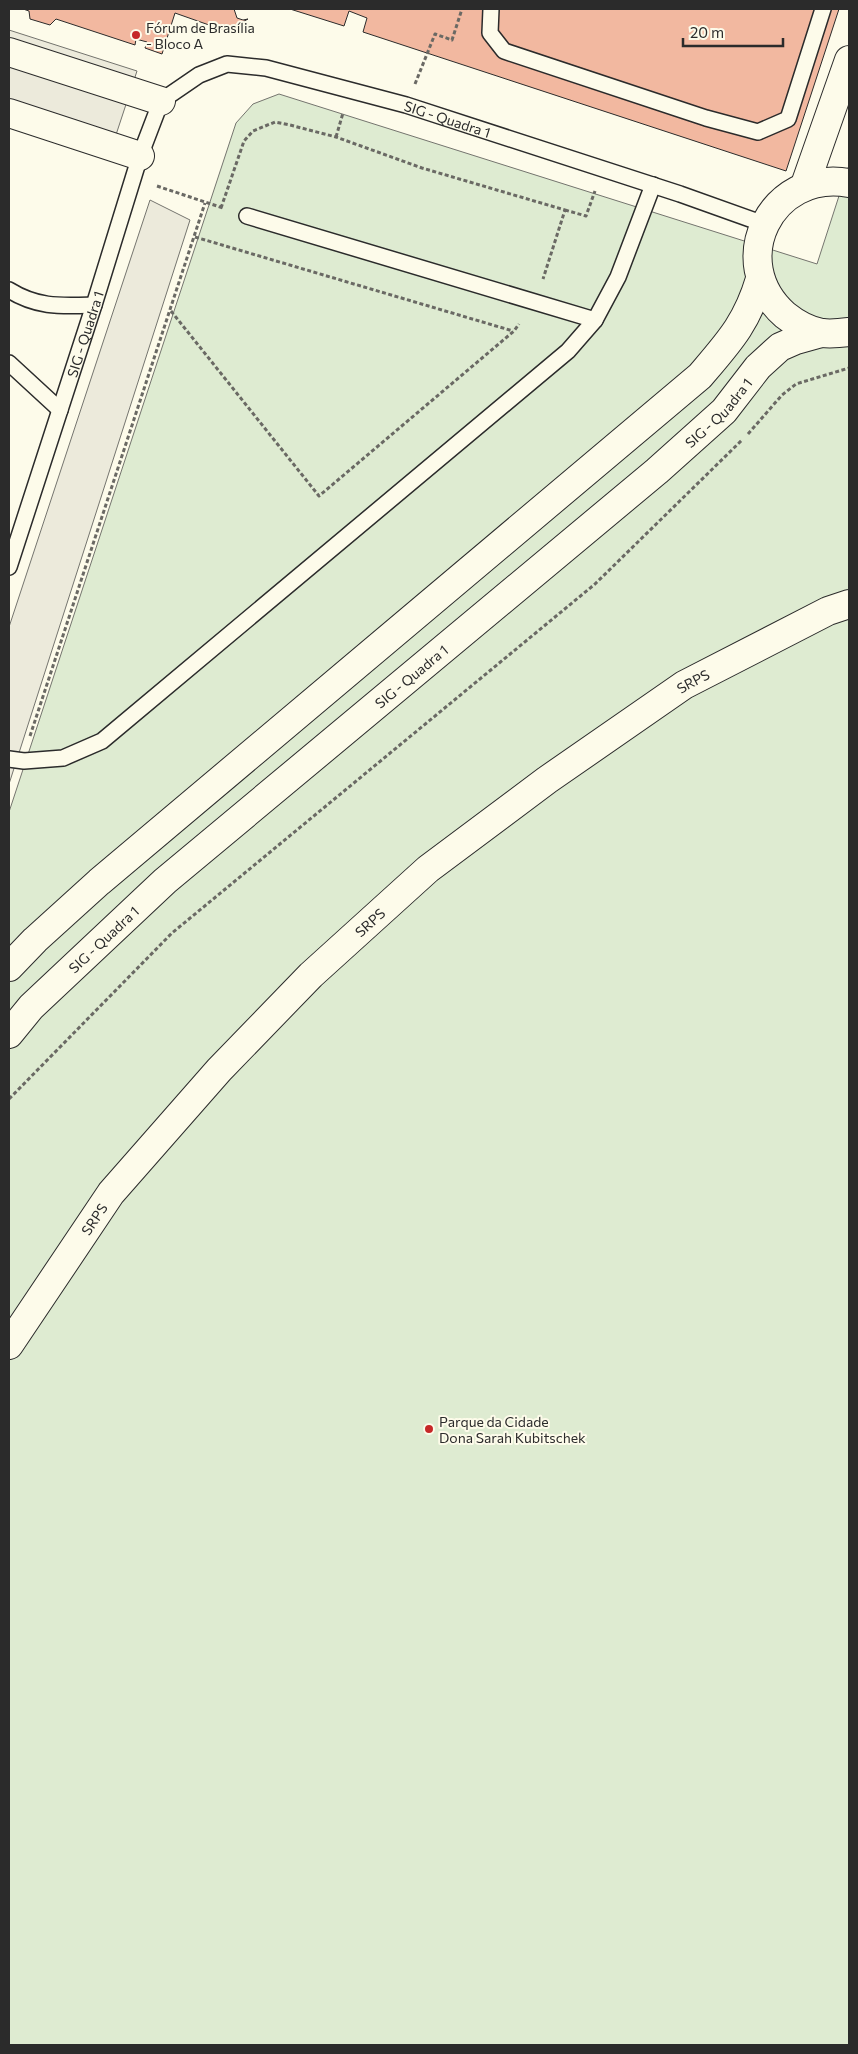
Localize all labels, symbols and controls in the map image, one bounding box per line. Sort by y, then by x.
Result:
scale bar [683,15,783,47]
place label: Fórum de Brasília - Bloco A [146,19,255,52]
text: 20 m [690,23,724,41]
marker: Fórum de Brasília - Bloco A [130,29,142,41]
street label: SIG - Quadra 1 [402,97,493,140]
street label: SIG - Quadra 1 [63,289,106,379]
street label: SIG - Quadra 1 [681,374,755,451]
street label: SIG - Quadra 1 [371,641,451,711]
street label: SRPS [673,665,712,696]
street label: SIG - Quadra 1 [65,902,142,976]
street label: SRPS [351,904,388,940]
street label: SRPS [77,1200,110,1238]
place label: Parque da Cidade Dona Sarah Kubitschek [439,1413,586,1446]
marker: Parque da Cidade Dona Sarah Kubitschek [423,1423,435,1435]

